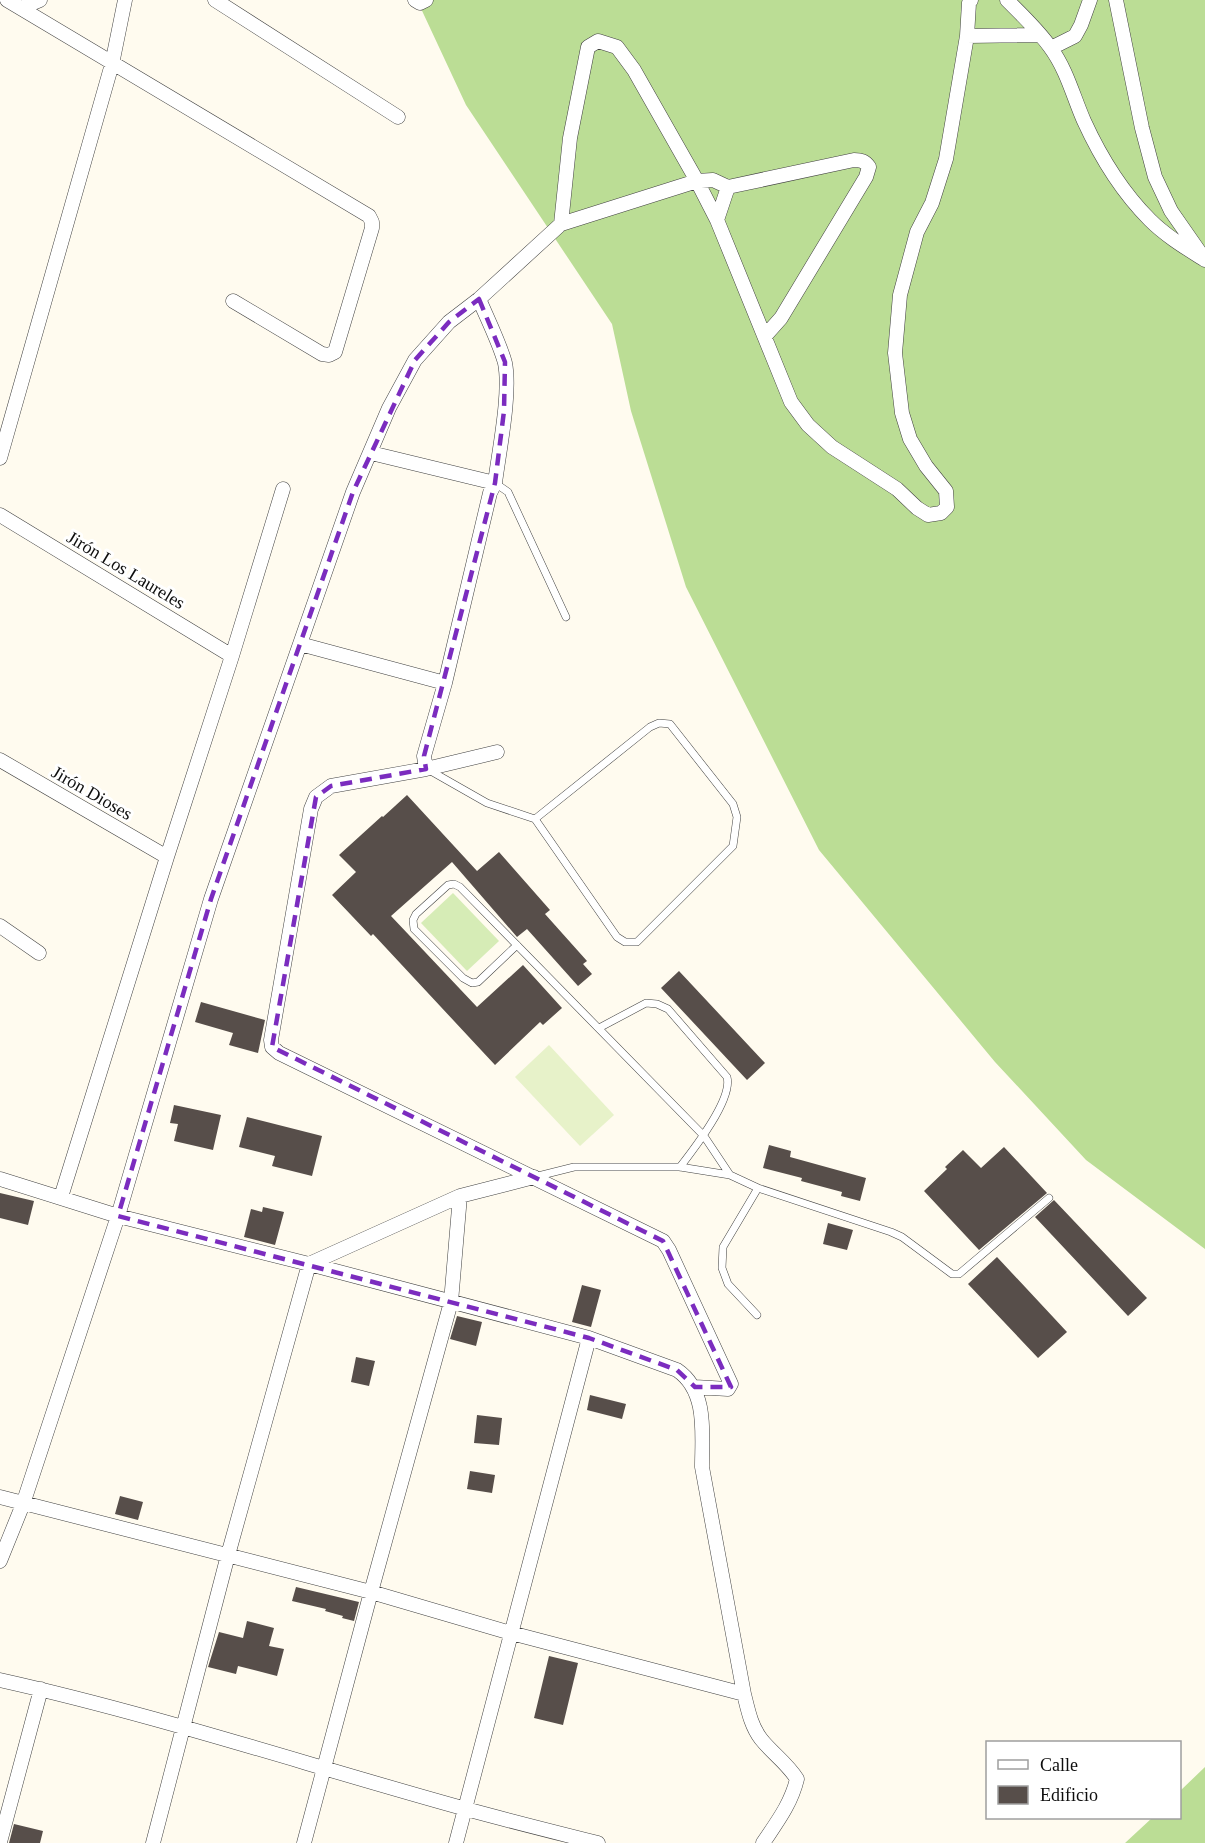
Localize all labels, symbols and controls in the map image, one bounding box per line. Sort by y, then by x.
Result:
street label: Jirón Los Laureles [63,527,189,613]
street label: Jirón Dioses [48,762,136,824]
legend [986,1741,1181,1819]
text: Calle [1040,1755,1078,1775]
text: Edificio [1040,1785,1098,1805]

